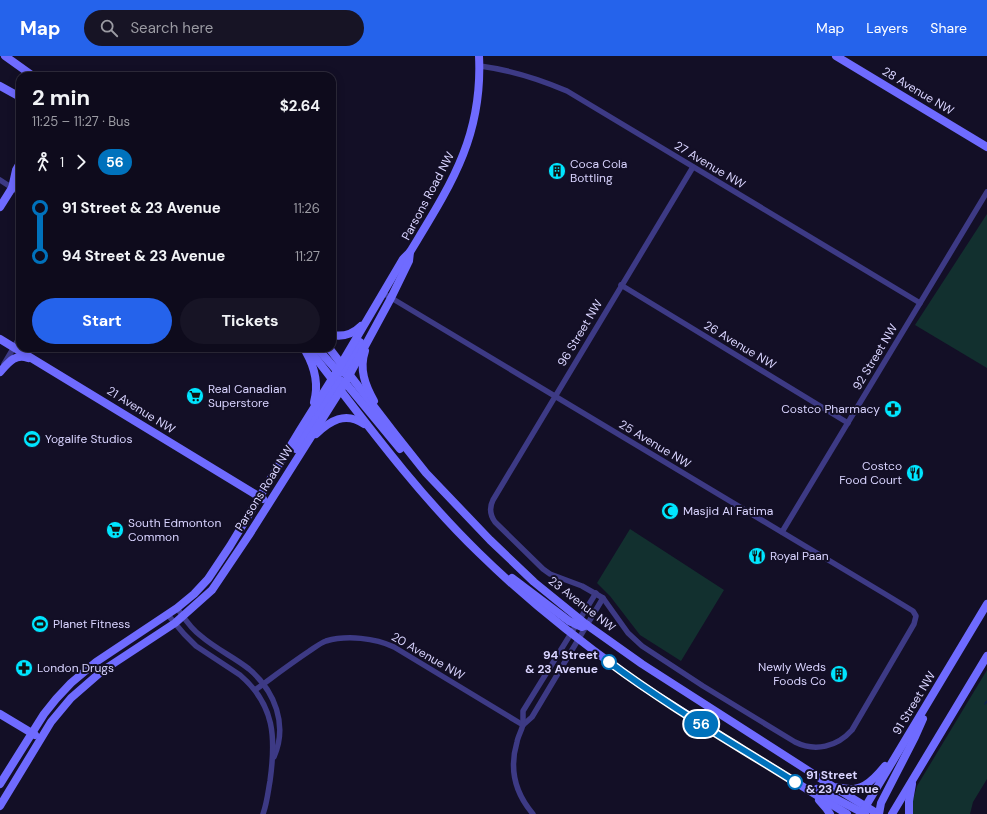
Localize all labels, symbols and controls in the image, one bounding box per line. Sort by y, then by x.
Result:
search box [84,10,364,46]
text: Map [20,16,60,41]
icon: search [98,17,120,39]
text: Search here [130,18,213,38]
text: Map [816,19,844,37]
text: Layers [866,19,908,37]
text: Share [930,19,967,37]
street label: 28 Avenue NW [879,63,957,119]
text: 2 min [32,83,90,112]
text: $2.64 [280,96,320,116]
text: 11:25 – 11:27 · Bus [32,113,130,130]
street label: 27 Avenue NW [672,137,749,193]
street label: Parsons Road NW [398,149,458,243]
icon: walk [32,151,54,173]
icon: forward [70,151,92,173]
text: 56 [106,153,124,171]
text: 1 [60,154,64,171]
place label: Coca Cola Bottling [570,156,627,186]
building icon: Coca Cola Bottling [547,161,567,181]
text: 91 Street & 23 Avenue [62,198,221,218]
text: 11:26 [294,200,320,217]
text: 94 Street & 23 Avenue [62,246,225,266]
text: 11:27 [295,248,320,265]
street label: 96 Street NW [554,296,606,369]
button: Start [32,298,172,344]
button: Tickets [180,298,320,344]
street label: 26 Avenue NW [701,317,779,373]
street label: 92 Street NW [849,321,901,393]
place label: Real Canadian Superstore [208,381,286,411]
street label: 21 Avenue NW [104,383,179,438]
supermarket icon: Real Canadian Superstore [185,386,205,406]
pharmacy icon: Costco Pharmacy [883,399,903,419]
place label: Costco Pharmacy [781,401,880,417]
street label: 25 Avenue NW [616,416,694,472]
sports icon: Yogalife Studios [22,429,42,449]
place label: Yogalife Studios [45,431,133,447]
street label: Parsons Road NW [231,442,297,534]
place label: Costco Food Court [839,458,902,488]
restaurant icon: Costco Food Court [905,463,925,483]
mosque icon: Masjid Al Fatima [660,501,680,521]
place label: Masjid Al Fatima [683,503,773,519]
place label: South Edmonton Common [128,515,221,545]
supermarket icon: South Edmonton Common [105,520,125,540]
restaurant icon: Royal Paan [747,546,767,566]
place label: Royal Paan [770,548,829,564]
street label: 23 Avenue NW [545,573,619,635]
sports icon: Planet Fitness [30,614,50,634]
place label: Planet Fitness [53,616,130,632]
street label: 20 Avenue NW [388,629,468,684]
place label: 94 Street & 23 Avenue [525,647,598,677]
marker: 94 Street & 23 Avenue [601,654,617,670]
pharmacy icon: London Drugs [14,658,34,678]
place label: Newly Weds Foods Co [758,659,826,689]
place label: London Drugs [37,660,114,676]
building icon: Newly Weds Foods Co [829,664,849,684]
street label: 91 Street NW [889,668,939,738]
line badge: 56 [683,711,719,737]
text: 56 [692,715,710,733]
place label: 91 Street & 23 Avenue [806,767,879,797]
marker: 91 Street & 23 Avenue [787,774,803,790]

